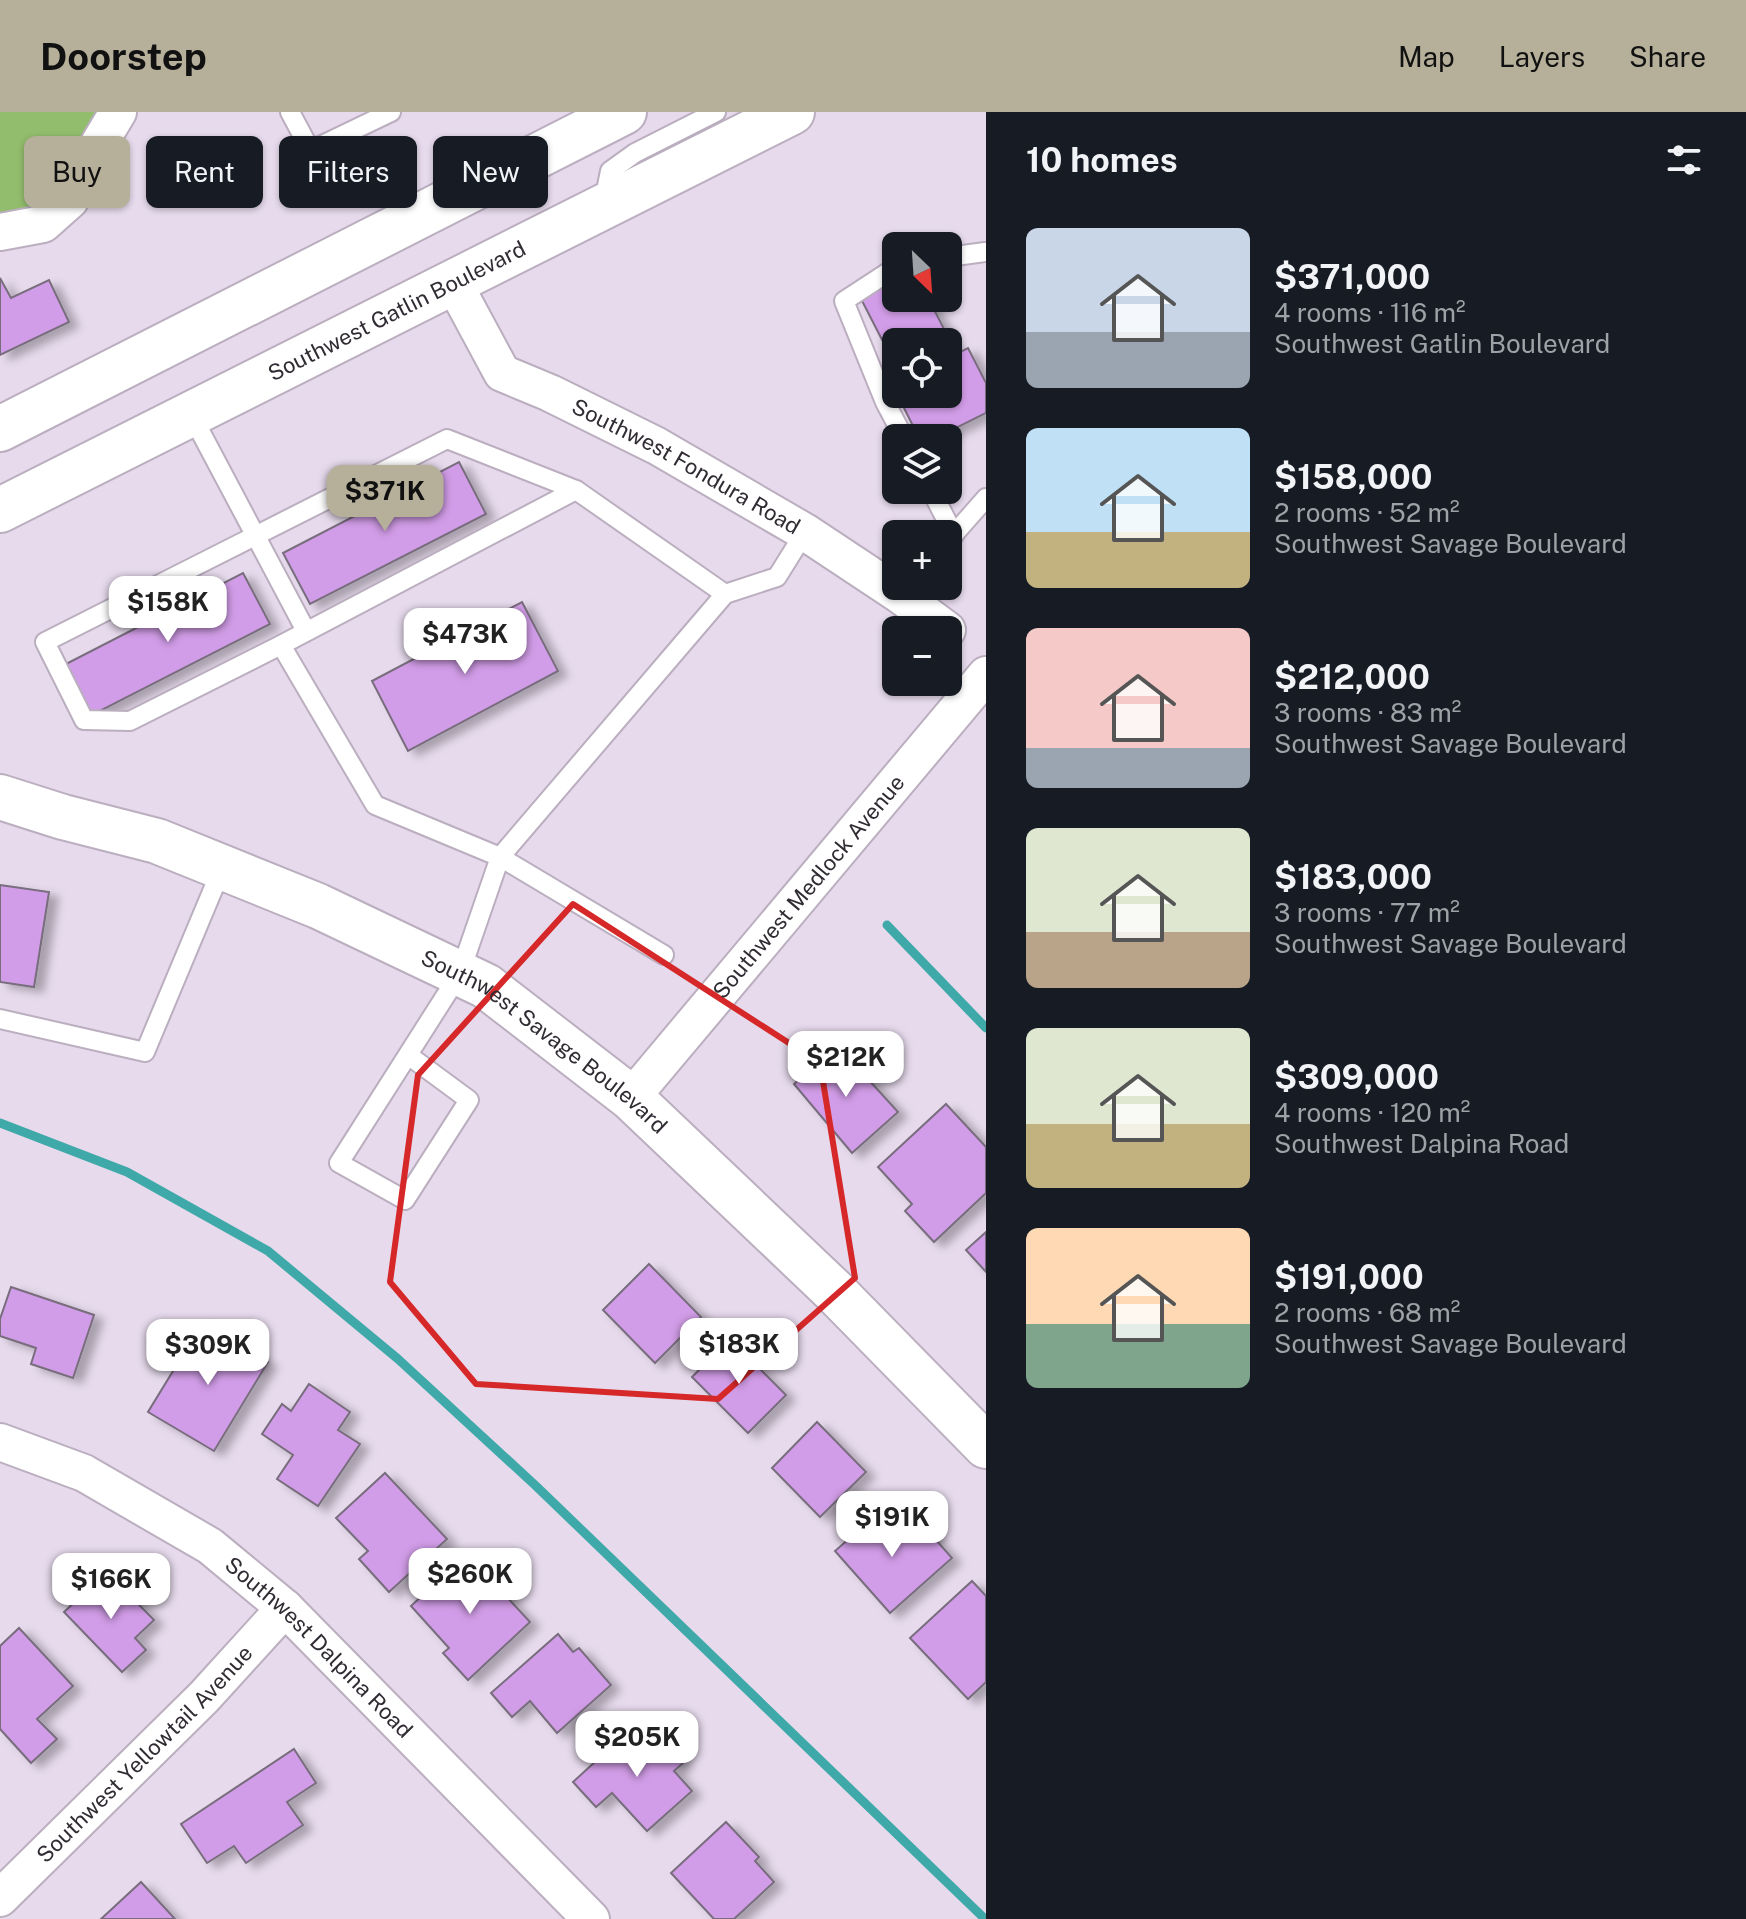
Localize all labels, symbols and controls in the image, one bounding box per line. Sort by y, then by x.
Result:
text: Doorstep [40,34,207,79]
text: Map [1398,40,1455,73]
text: Layers [1499,40,1585,73]
text: Share [1629,40,1706,73]
chip: Buy [24,136,130,208]
chip: Rent [146,136,263,208]
chip: Filters [279,136,417,208]
chip: New [433,136,548,208]
icon: filters [1662,138,1706,182]
text: 10 homes [1026,140,1178,180]
north arrow [882,232,962,312]
map controls [882,232,962,696]
street label: Southwest Gatlin Boulevard [264,235,530,386]
text: $371,000 [1274,257,1430,297]
icon: home [1090,260,1186,356]
text: 4 rooms · 116 m² [1274,297,1466,328]
button: locate [882,328,962,408]
text: Southwest Gatlin Boulevard [1274,328,1610,359]
street label: Southwest Fondura Road [568,393,805,539]
button: layers [882,424,962,504]
text: $158,000 [1274,457,1432,497]
icon: home [1090,460,1186,556]
pin: $371K [329,465,441,533]
text: $371K [345,475,425,506]
text: 2 rooms · 52 m² [1274,497,1460,528]
button: + [882,520,962,600]
text: Southwest Savage Boulevard [1274,528,1627,559]
pin: $158K [112,576,224,644]
text: $158K [127,586,209,617]
pin: $473K [409,608,521,676]
button: − [882,616,962,696]
text: $473K [422,618,508,649]
text: $212,000 [1274,657,1430,697]
icon: home [1090,660,1186,756]
text: 3 rooms · 83 m² [1274,697,1461,728]
text: Southwest Savage Boulevard [1274,728,1627,759]
street label: Southwest Medlock Avenue [707,770,910,1004]
text: $183,000 [1274,857,1432,897]
icon: home [1090,860,1186,956]
text: 3 rooms · 77 m² [1274,897,1460,928]
text: Southwest Savage Boulevard [1274,928,1627,959]
street label: Southwest Savage Boulevard [417,944,673,1139]
pin: $212K [790,1031,902,1099]
text: $212K [806,1041,886,1072]
text: $309,000 [1274,1057,1439,1097]
icon: home [1090,1060,1186,1156]
text: 4 rooms · 120 m² [1274,1097,1470,1128]
text: Southwest Dalpina Road [1274,1128,1569,1159]
text: $191,000 [1274,1257,1424,1297]
icon: home [1090,1260,1186,1356]
text: 2 rooms · 68 m² [1274,1297,1460,1328]
pin: $183K [683,1318,795,1386]
pin: $309K [152,1319,264,1387]
text: $183K [698,1328,780,1359]
text: Southwest Savage Boulevard [1274,1328,1627,1359]
text: $309K [164,1329,252,1360]
pin: $191K [836,1491,948,1559]
text: $191K [854,1501,930,1532]
pin: $260K [414,1548,526,1616]
street label: Southwest Dalpina Road [220,1551,418,1743]
pin: $166K [55,1553,167,1621]
text: $260K [427,1558,513,1589]
text: $166K [70,1563,152,1594]
street label: Southwest Yellowtail Avenue [31,1640,258,1868]
pin: $205K [581,1711,693,1779]
text: $205K [593,1721,681,1752]

